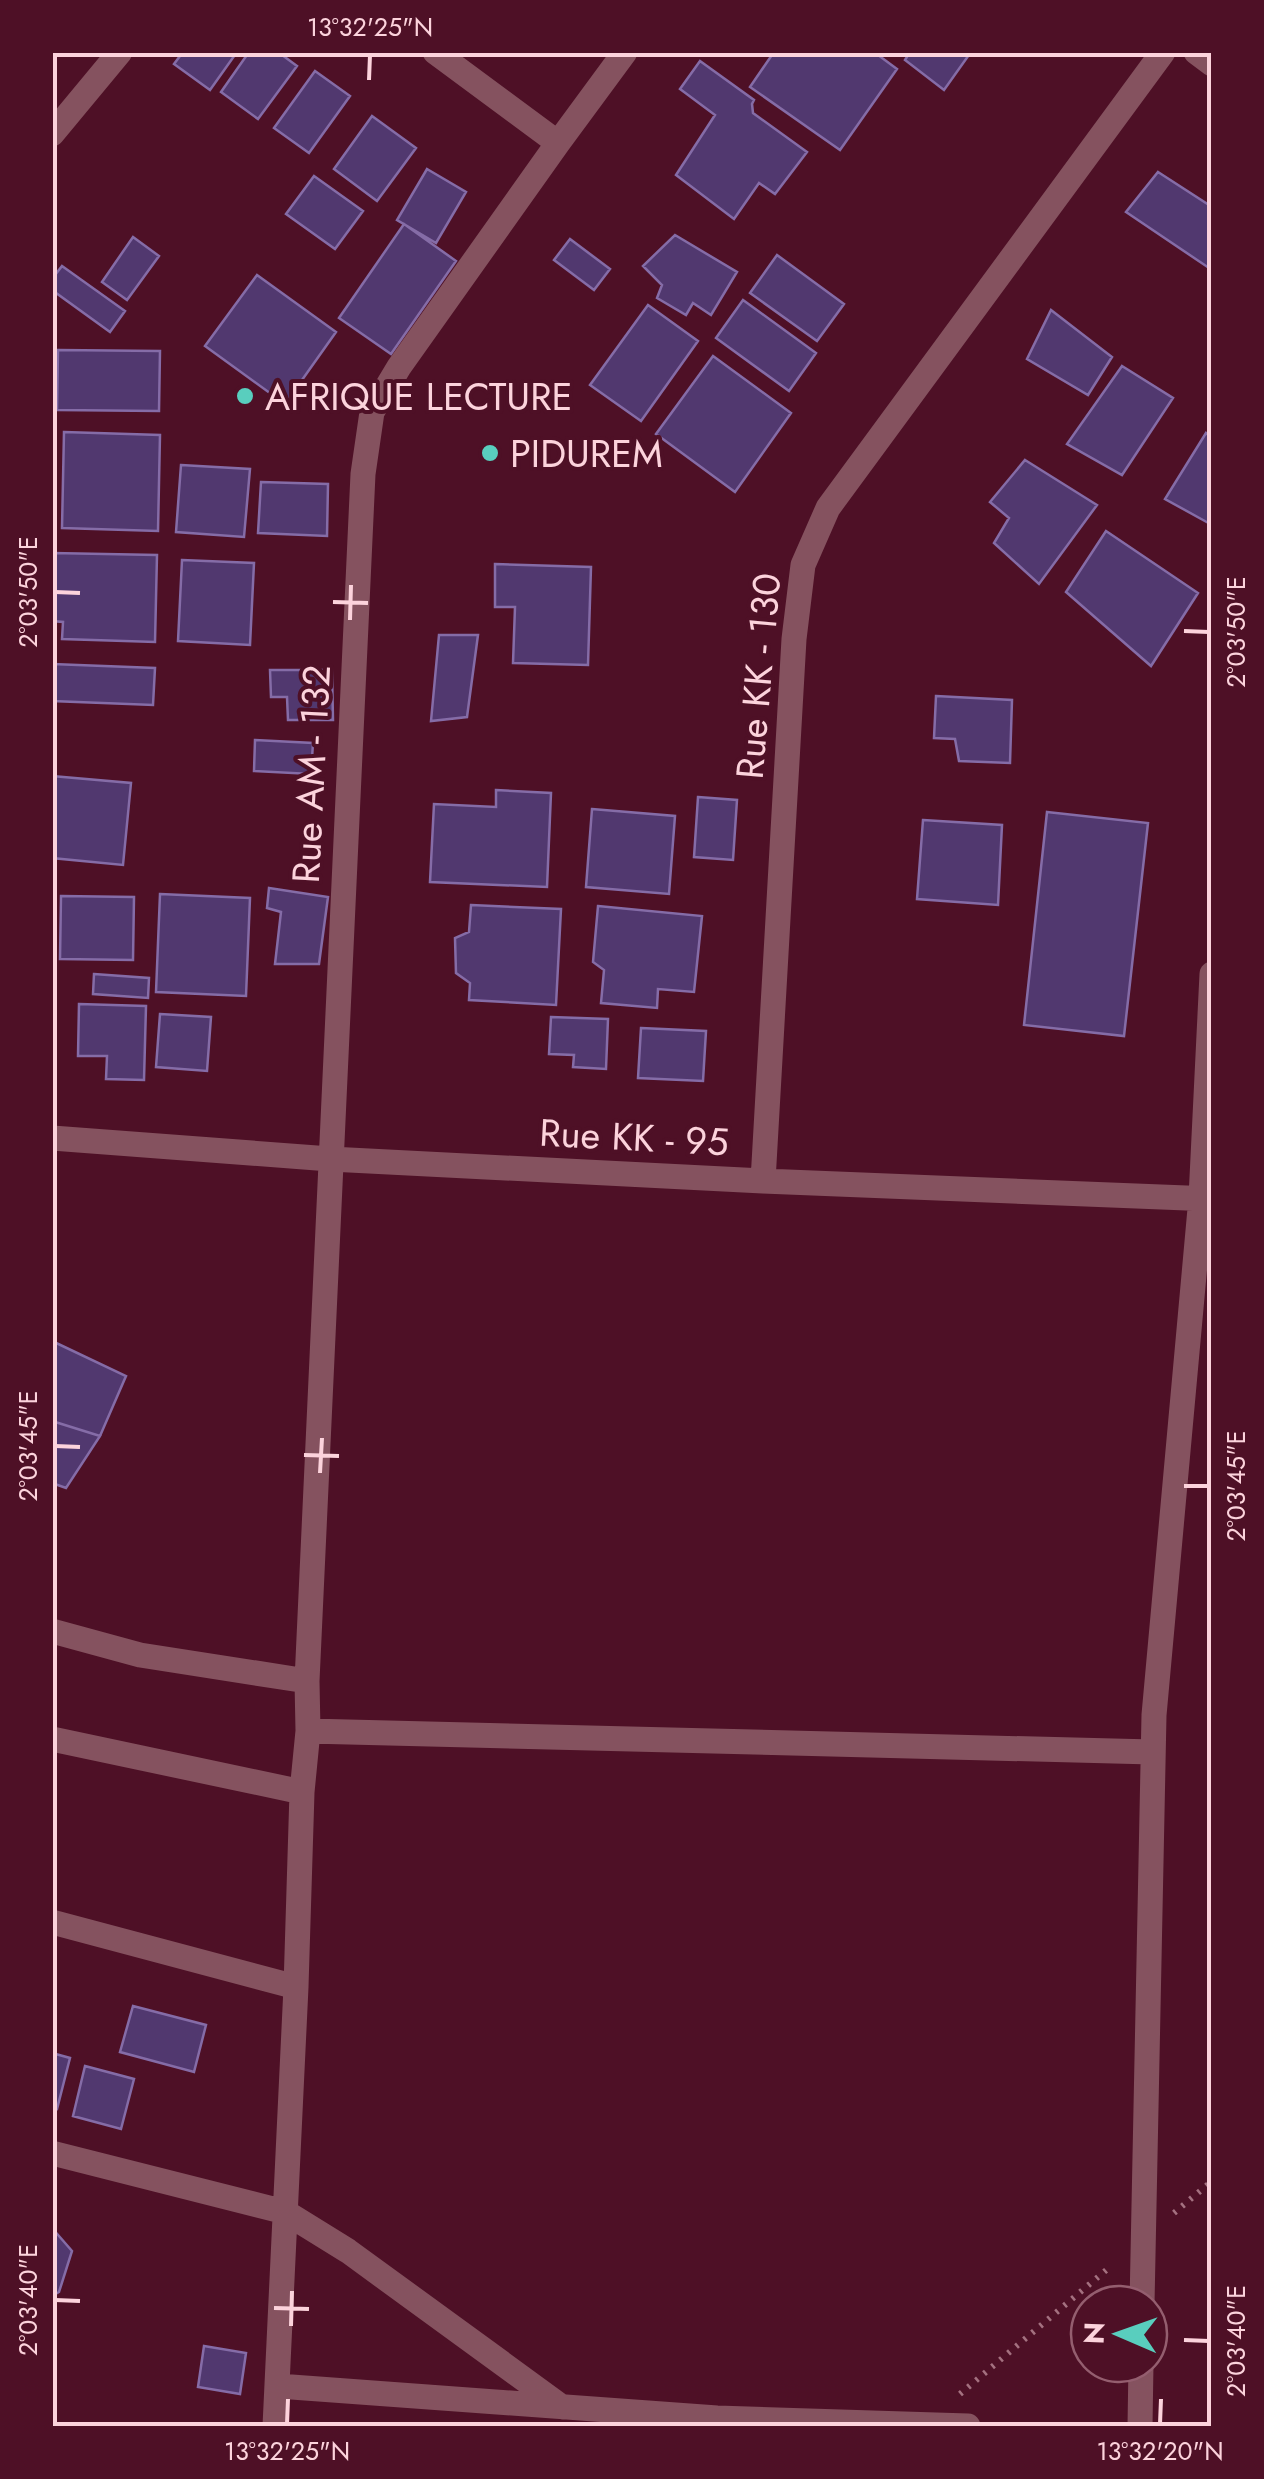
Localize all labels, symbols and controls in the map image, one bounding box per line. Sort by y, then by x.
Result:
text: 13°32'25"N [307,9,433,45]
place label: AFRIQUE LECTURE [265,369,572,424]
marker: AFRIQUE LECTURE [234,385,256,407]
place label: PIDUREM [510,426,663,481]
marker: PIDUREM [479,442,501,464]
text: 2°03'50"E [10,536,46,648]
street label: Rue KK - 130 [722,571,794,781]
text: 2°03'50"E [1218,576,1254,688]
street label: Rue AM - 132 [278,664,344,884]
street label: Rue KK - 95 [538,1105,730,1169]
text: 2°03'45"E [10,1390,46,1502]
text: 2°03'45"E [1218,1430,1254,1542]
text: 2°03'40"E [10,2244,46,2356]
north arrow [1069,2284,1169,2384]
text: 2°03'40"E [1218,2285,1254,2397]
text: N [1074,2321,1115,2345]
text: 13°32'25"N [224,2433,350,2469]
text: 13°32'20"N [1096,2433,1224,2469]

